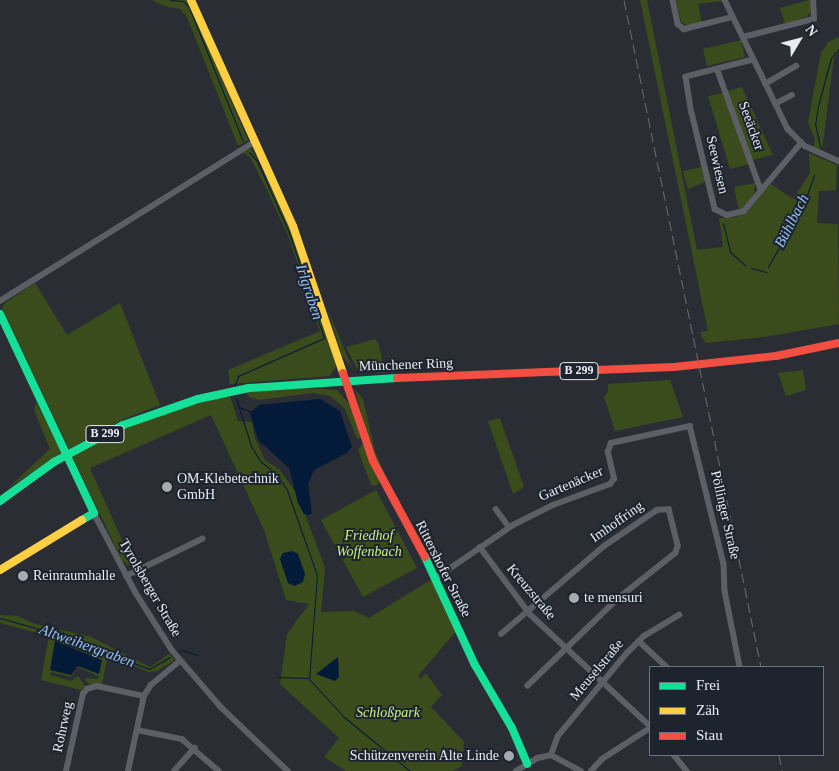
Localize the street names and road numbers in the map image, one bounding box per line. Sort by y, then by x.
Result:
street label: Seeäcker [734,99,768,153]
street label: Seewiesen [702,134,732,196]
street label: Münchener Ring [358,355,454,375]
road number: B 299 [559,362,599,381]
road number: B 299 [85,424,125,444]
street label: Gartenäcker [536,463,606,505]
street label: Pöllinger Straße [707,469,743,561]
street label: Imhoffring [587,498,647,546]
street label: Rittershofer Straße [411,518,475,620]
street label: Tyrolsberger Straße [115,536,185,640]
street label: Kreuzstraße [503,561,559,623]
street label: Meuselstraße [567,636,627,704]
street label: Rohrweg [49,700,77,754]

